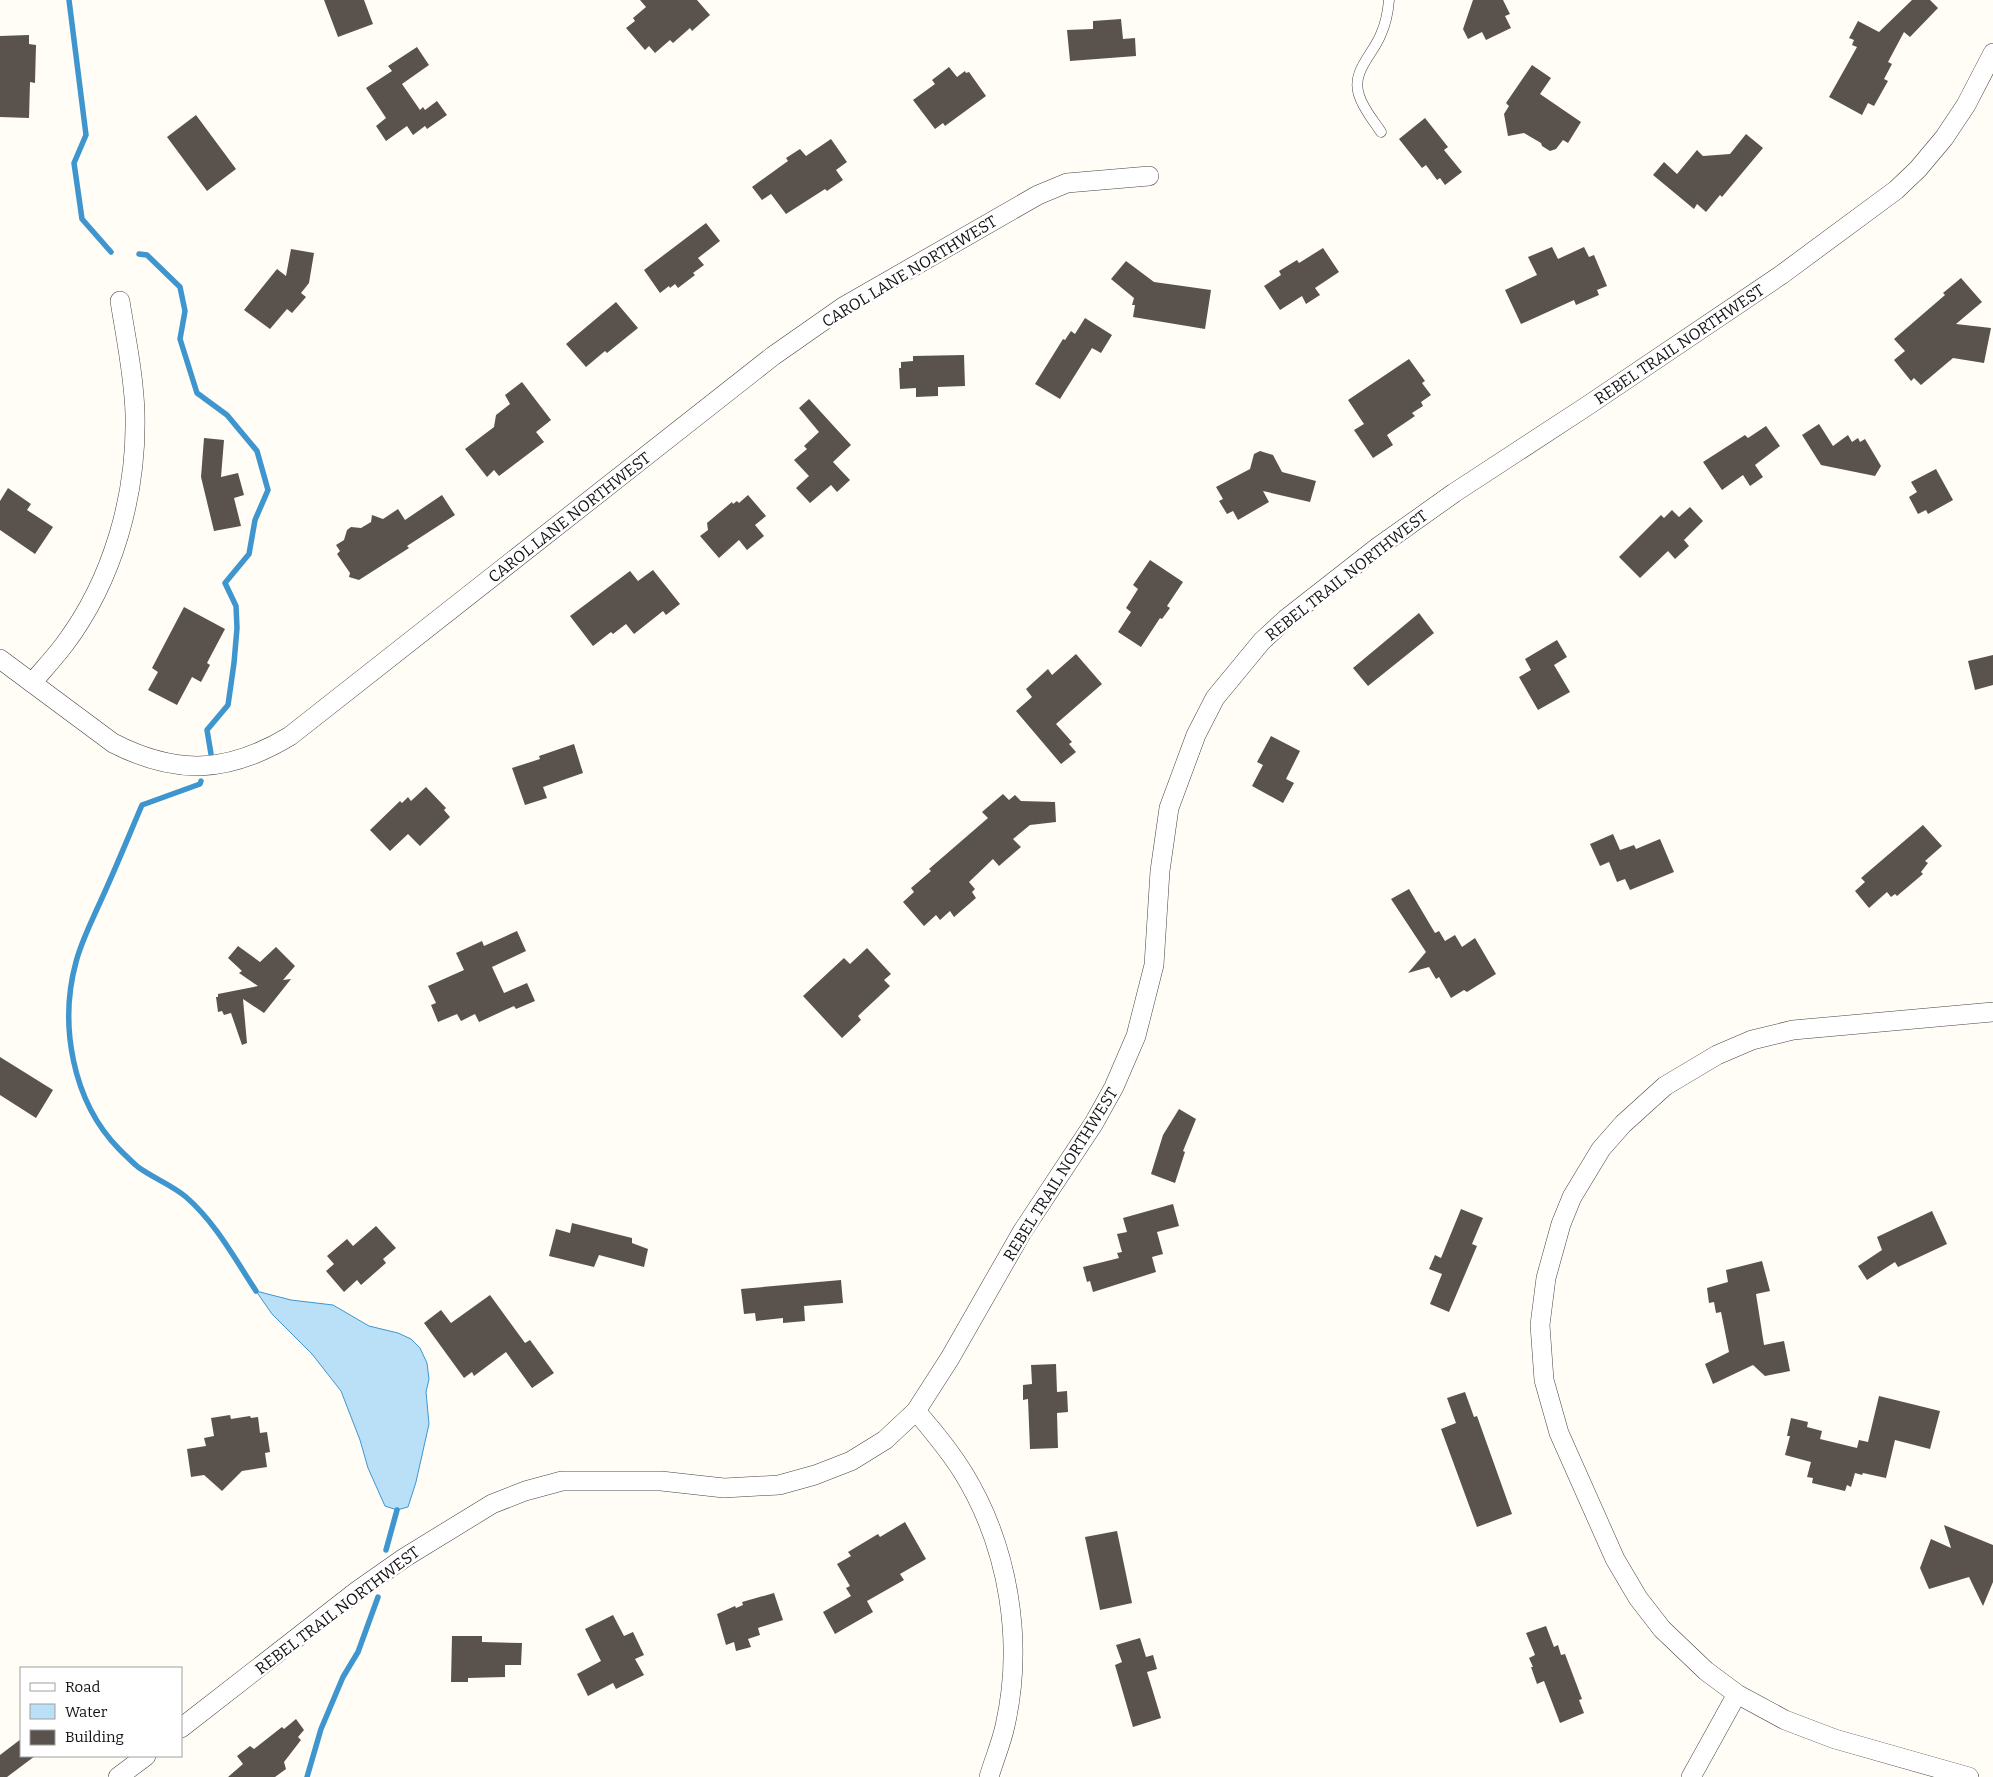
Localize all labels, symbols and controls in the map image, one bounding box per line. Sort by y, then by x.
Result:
street label: CAROL LANE NORTHWEST [818,212,1000,331]
street label: REBEL TRAIL NORTHWEST [1591,280,1768,408]
street label: CAROL LANE NORTHWEST [484,448,654,587]
street label: REBEL TRAIL NORTHWEST [1261,506,1431,645]
street label: REBEL TRAIL NORTHWEST [999,1084,1122,1264]
street label: REBEL TRAIL NORTHWEST [251,1542,423,1678]
legend [20,1667,182,1757]
text: Road [65,1678,100,1696]
text: Water [65,1703,108,1721]
text: Building [65,1728,124,1746]

